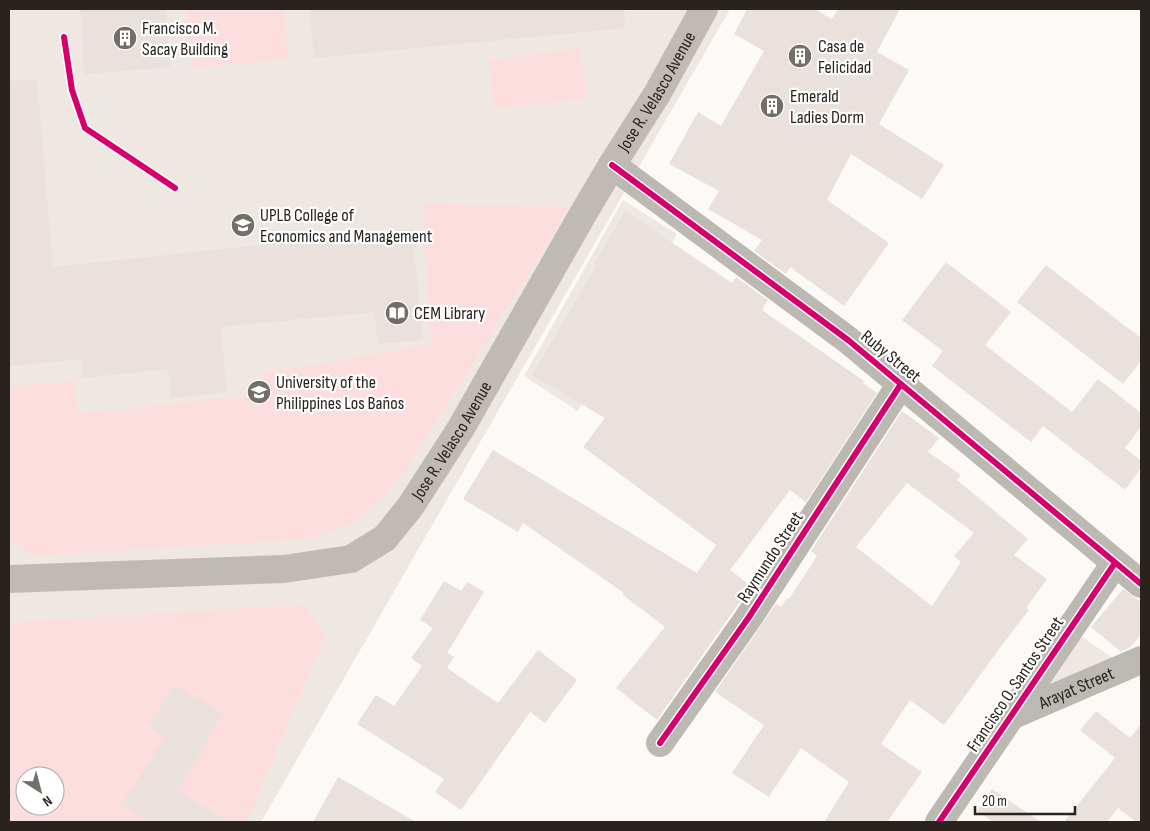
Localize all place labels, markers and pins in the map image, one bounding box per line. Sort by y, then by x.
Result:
place label: Francisco M. Sacay Building [142,18,228,60]
building icon: Francisco M. Sacay Building [112,25,138,51]
place label: Casa de Felicidad [818,36,871,78]
building icon: Casa de Felicidad [787,43,813,69]
place label: Emerald Ladies Dorm [790,86,864,128]
building icon: Emerald Ladies Dorm [759,93,785,119]
place label: UPLB College of Economics and Management [260,205,433,247]
school or university icon: UPLB College of Economics and Management [230,212,256,238]
library icon: CEM Library [384,300,410,326]
place label: CEM Library [414,303,485,324]
place label: University of the Philippines Los Baños [276,372,404,414]
school or university icon: University of the Philippines Los Baños [246,379,272,405]

